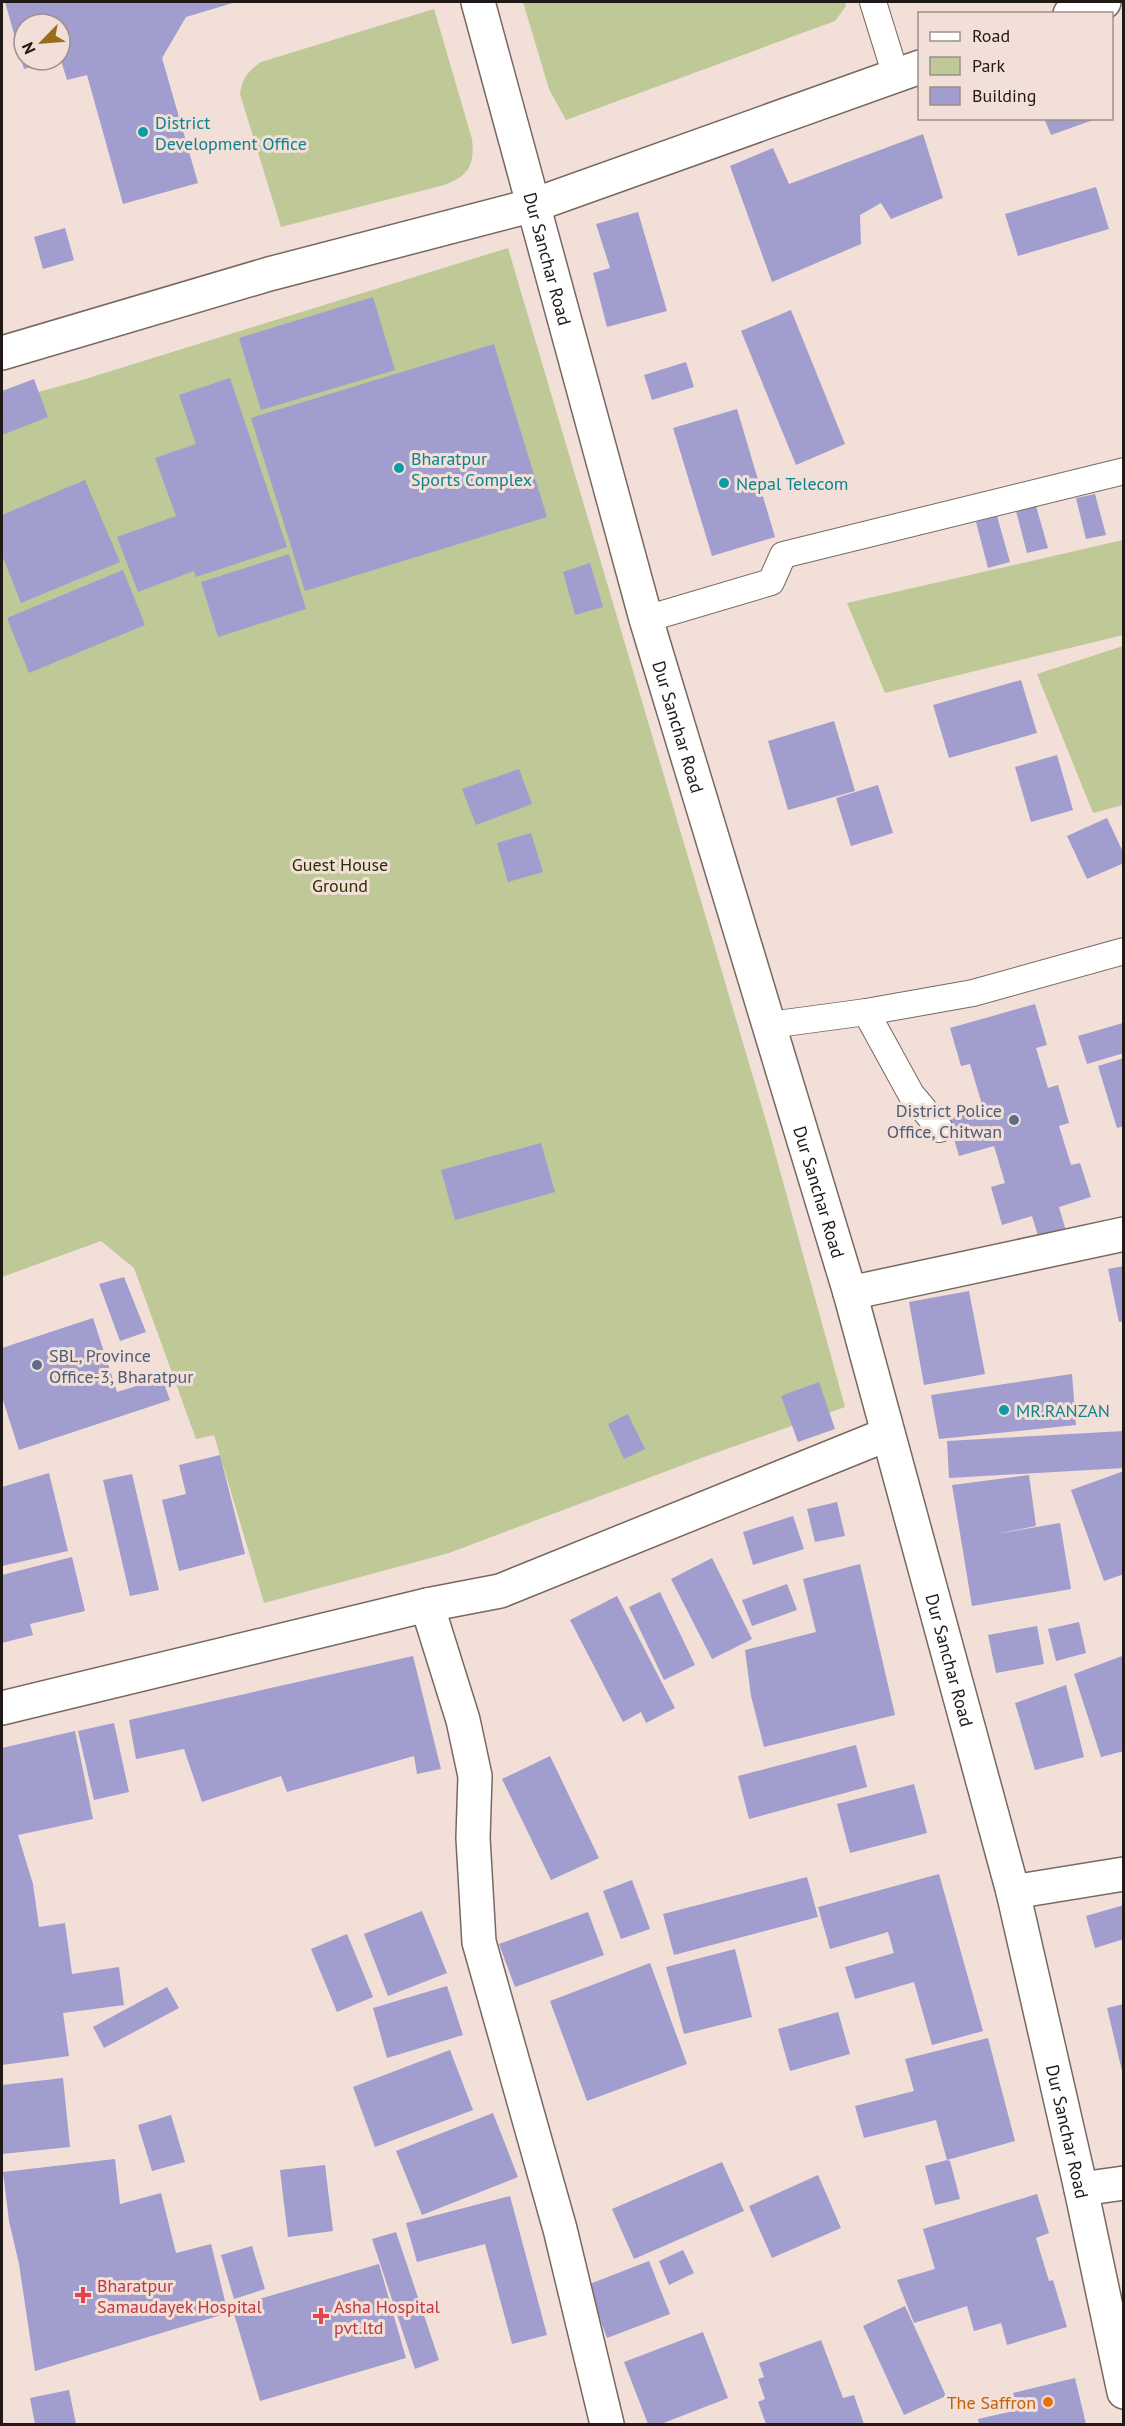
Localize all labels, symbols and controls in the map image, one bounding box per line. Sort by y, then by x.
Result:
north arrow [12,12,72,72]
legend [918,12,1113,120]
text: Road [972,24,1010,47]
text: N [17,39,40,57]
text: Park [972,54,1005,77]
text: Building [972,84,1036,107]
place label: District Development Office [155,111,307,155]
marker: District Development Office [136,125,150,139]
street label: Dur Sanchar Road [519,190,577,328]
place label: Bharatpur Sports Complex [411,447,532,491]
marker: Bharatpur Sports Complex [392,461,406,475]
place label: Nepal Telecom [736,472,848,495]
marker: Nepal Telecom [717,476,731,490]
street label: Dur Sanchar Road [648,658,709,796]
park label: Guest House Ground [292,853,388,897]
place label: District Police Office, Chitwan [887,1099,1002,1143]
marker: District Police Office, Chitwan [1007,1113,1021,1127]
street label: Dur Sanchar Road [789,1123,850,1261]
place label: SBL, Province Office-3, Bharatpur [49,1344,193,1388]
marker: SBL, Province Office-3, Bharatpur [30,1358,44,1372]
place label: MR.RANZAN [1016,1399,1110,1422]
marker: MR.RANZAN [997,1403,1011,1417]
street label: Dur Sanchar Road [921,1591,979,1729]
street label: Dur Sanchar Road [1041,2062,1094,2200]
place label: Bharatpur Samaudayek Hospital [97,2274,262,2318]
marker: Bharatpur Samaudayek Hospital [74,2286,92,2304]
place label: Asha Hospital pvt.ltd [334,2295,441,2339]
marker: Asha Hospital pvt.ltd [312,2307,330,2325]
place label: The Saffron [947,2391,1036,2414]
marker: The Saffron [1041,2395,1055,2409]

